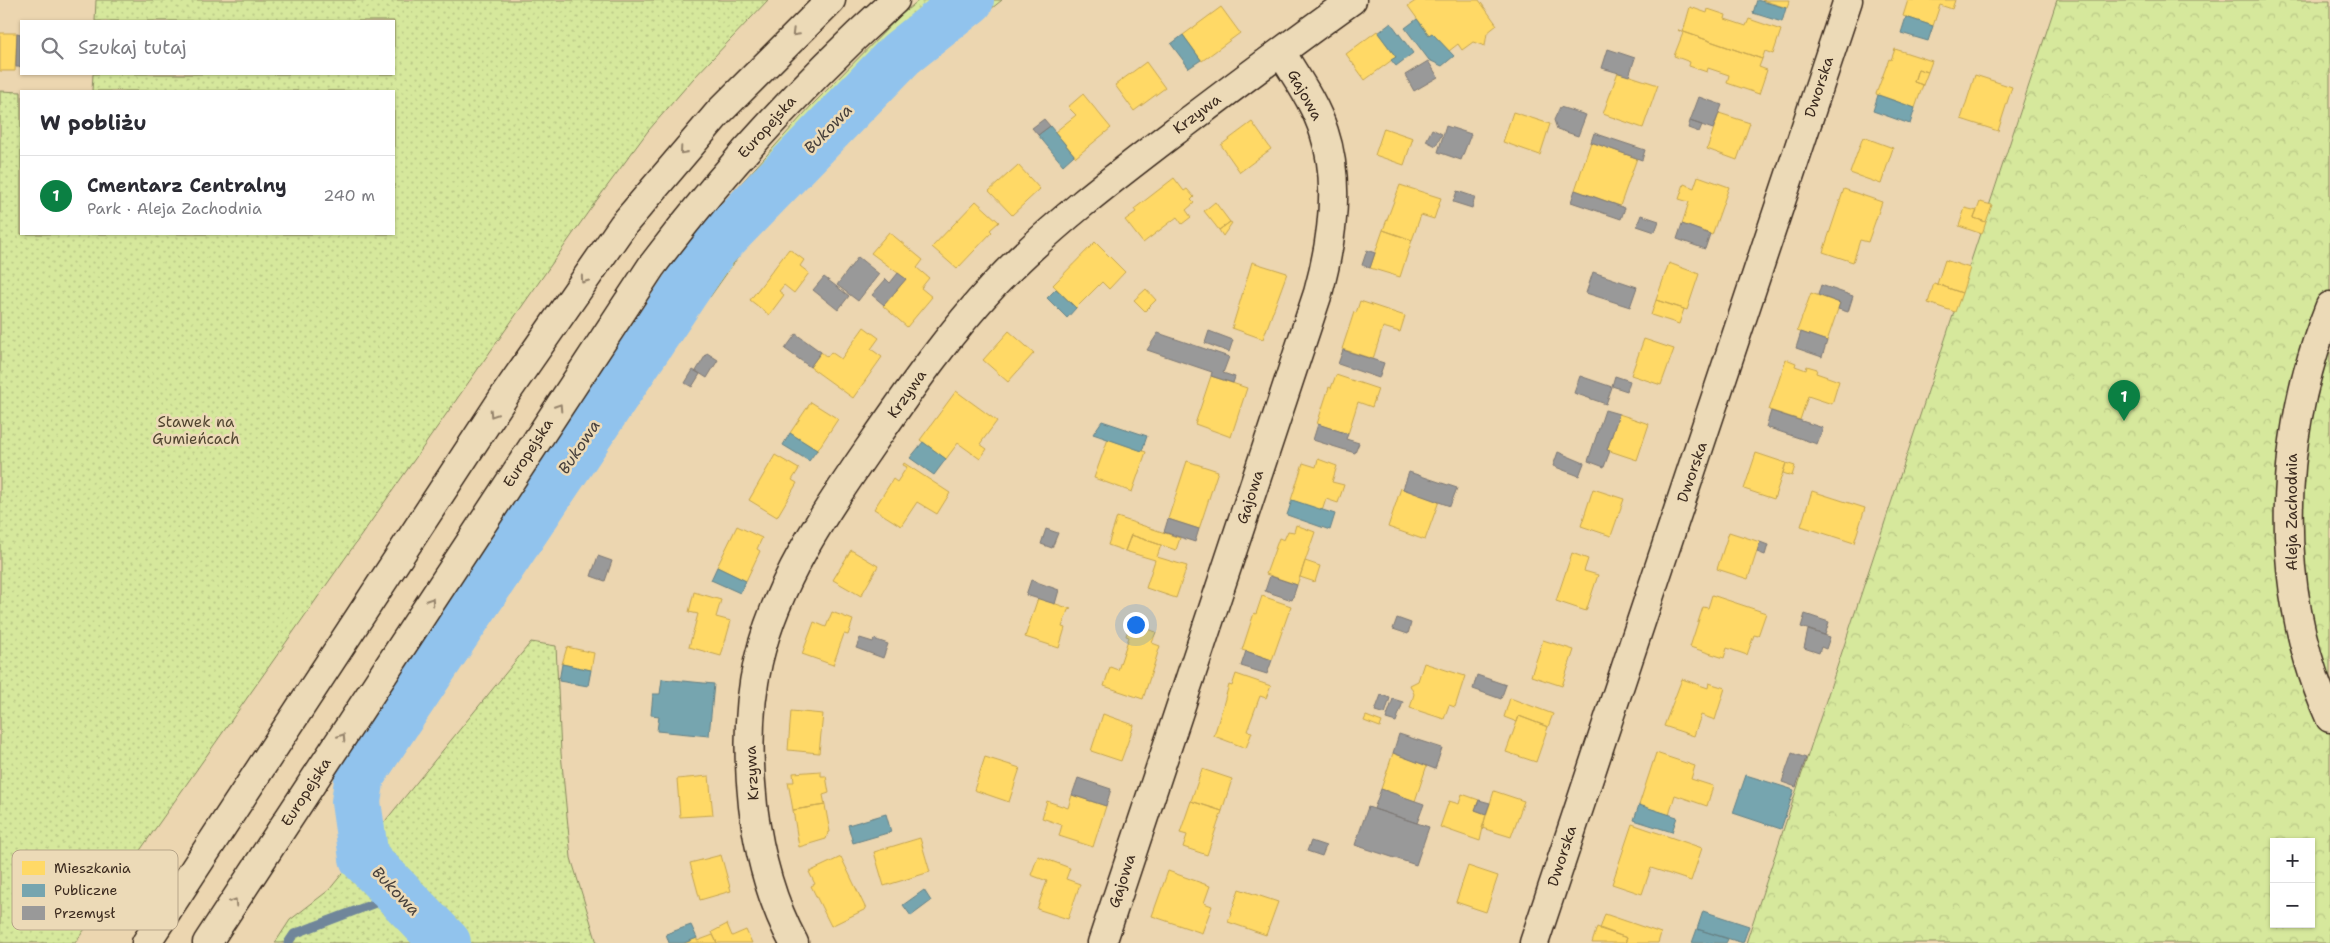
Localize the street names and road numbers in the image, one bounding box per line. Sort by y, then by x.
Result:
street label: Dworska [1800,53,1838,120]
street label: Gajowa [1283,66,1328,125]
street label: Krzywa [1169,89,1225,139]
street label: Europejska [733,91,801,163]
street label: Krzywa [883,365,931,422]
street label: Europejska [498,414,558,491]
street label: Dworska [1672,438,1712,505]
street label: Aleja Zachodnia [2282,453,2302,571]
street label: Gajowa [1232,467,1268,526]
street label: Krzywa [741,744,763,801]
street label: Europejska [276,753,336,830]
street label: Dworska [1543,822,1581,889]
street label: Gajowa [1104,851,1140,910]

